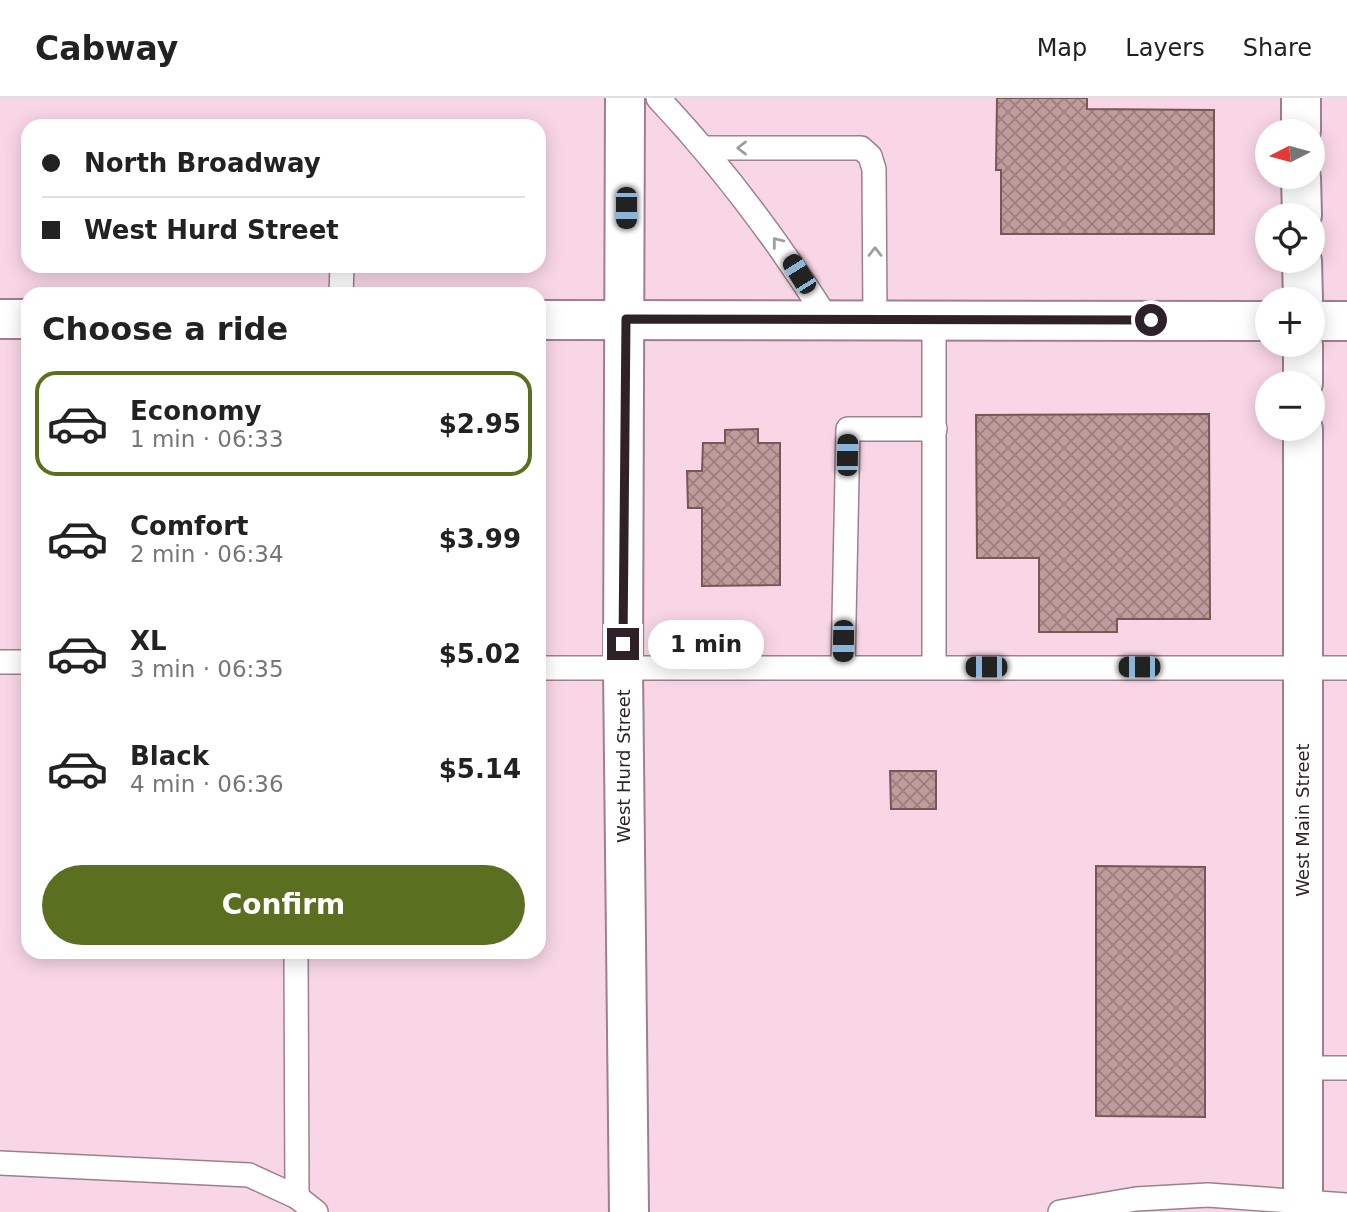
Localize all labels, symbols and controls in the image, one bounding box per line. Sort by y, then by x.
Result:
text: Cabway [35,29,178,68]
text: Map [1037,34,1087,62]
text: Layers [1125,34,1205,62]
text: Share [1243,34,1312,62]
north arrow [1255,119,1325,189]
map controls [1255,119,1325,441]
one-way arrow [736,140,747,156]
text: North Broadway [84,148,321,178]
car [616,187,637,229]
button: locate [1255,203,1325,273]
text: West Hurd Street [84,215,339,245]
one-way arrow [773,238,786,250]
one-way arrow [867,246,883,257]
car [779,251,820,297]
button: + [1255,287,1325,357]
route start [1135,304,1167,336]
text: Choose a ride [42,310,288,348]
button: − [1255,371,1325,441]
icon: car [46,392,109,455]
text: Economy [130,396,261,426]
text: $2.95 [439,409,521,439]
text: 1 min · 06:33 [130,426,284,452]
car [837,434,858,476]
icon: car [46,507,109,570]
text: Comfort [130,511,248,541]
text: $3.99 [439,524,521,554]
text: 2 min · 06:34 [130,541,284,567]
callout: 1 min [648,620,763,668]
car [833,620,854,662]
icon: car [46,622,109,685]
text: XL [130,626,167,656]
route end [607,628,639,660]
text: 1 min [670,631,742,657]
text: $5.02 [439,639,521,669]
text: 3 min · 06:35 [130,656,284,682]
car [966,657,1008,678]
car [1119,657,1161,678]
street label: West Hurd Street [613,689,634,843]
icon: car [46,737,109,800]
text: Black [130,741,209,771]
street label: West Main Street [1292,743,1313,897]
text: $5.14 [439,754,521,784]
text: 4 min · 06:36 [130,771,284,797]
button: Confirm [42,865,525,945]

